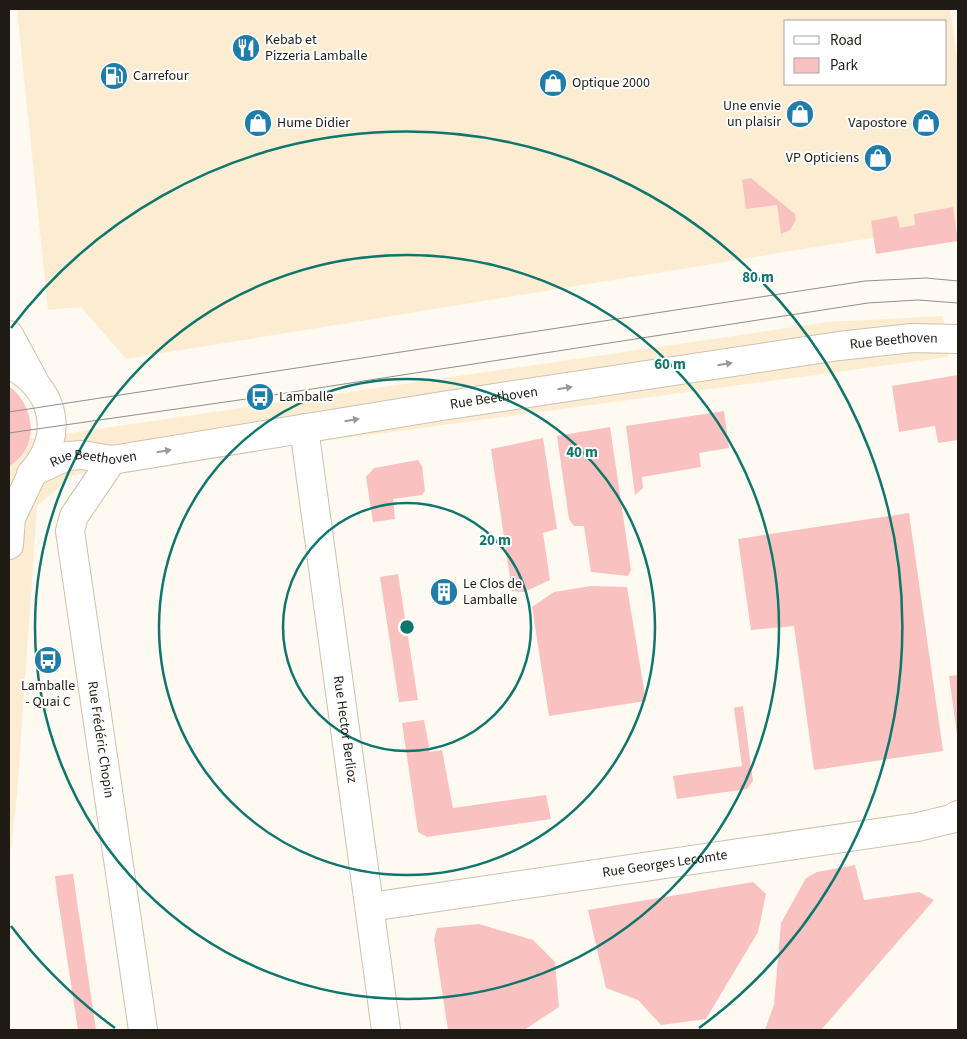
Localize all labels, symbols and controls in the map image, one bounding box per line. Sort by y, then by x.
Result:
legend [784,20,947,85]
place label: Kebab et Pizzeria Lamballe [265,30,367,66]
text: Road [830,30,862,51]
restaurant icon: Kebab et Pizzeria Lamballe [231,33,261,63]
text: Park [830,55,859,76]
fuel station icon: Carrefour [99,61,129,91]
place label: Carrefour [133,66,189,86]
shop icon: Optique 2000 [538,68,568,98]
place label: Optique 2000 [572,73,650,93]
place label: Une envie un plaisir [723,96,781,132]
shop icon: Une envie un plaisir [785,99,815,129]
shop icon: Hume Didier [243,108,273,138]
shop icon: Vapostore [911,108,941,138]
place label: Hume Didier [277,113,350,133]
place label: Vapostore [848,113,907,133]
shop icon: VP Opticiens [863,143,893,173]
place label: VP Opticiens [786,148,859,168]
text: 80 m [742,267,774,288]
street label: Rue Beethoven [849,328,938,355]
text: 60 m [654,354,686,375]
one-way arrow [718,360,734,368]
bus stop icon: Lamballe [245,382,275,412]
street label: Rue Beethoven [449,382,539,415]
one-way arrow [557,383,573,391]
place label: Lamballe [279,387,333,407]
one-way arrow [344,416,360,424]
text: 40 m [566,442,598,463]
street label: Rue Beethoven [47,445,138,473]
one-way arrow [157,446,173,454]
text: 20 m [479,530,511,551]
place label: Le Clos de Lamballe [463,574,522,610]
building icon: Le Clos de Lamballe [429,577,459,607]
centre of rings [398,618,416,636]
bus stop icon: Lamballe - Quai C [33,645,63,675]
street label: Rue Hector Berlioz [328,674,362,784]
place label: Lamballe - Quai C [21,676,75,712]
street label: Rue Frédéric Chopin [82,680,119,799]
street label: Rue Georges Lecomte [601,845,729,883]

